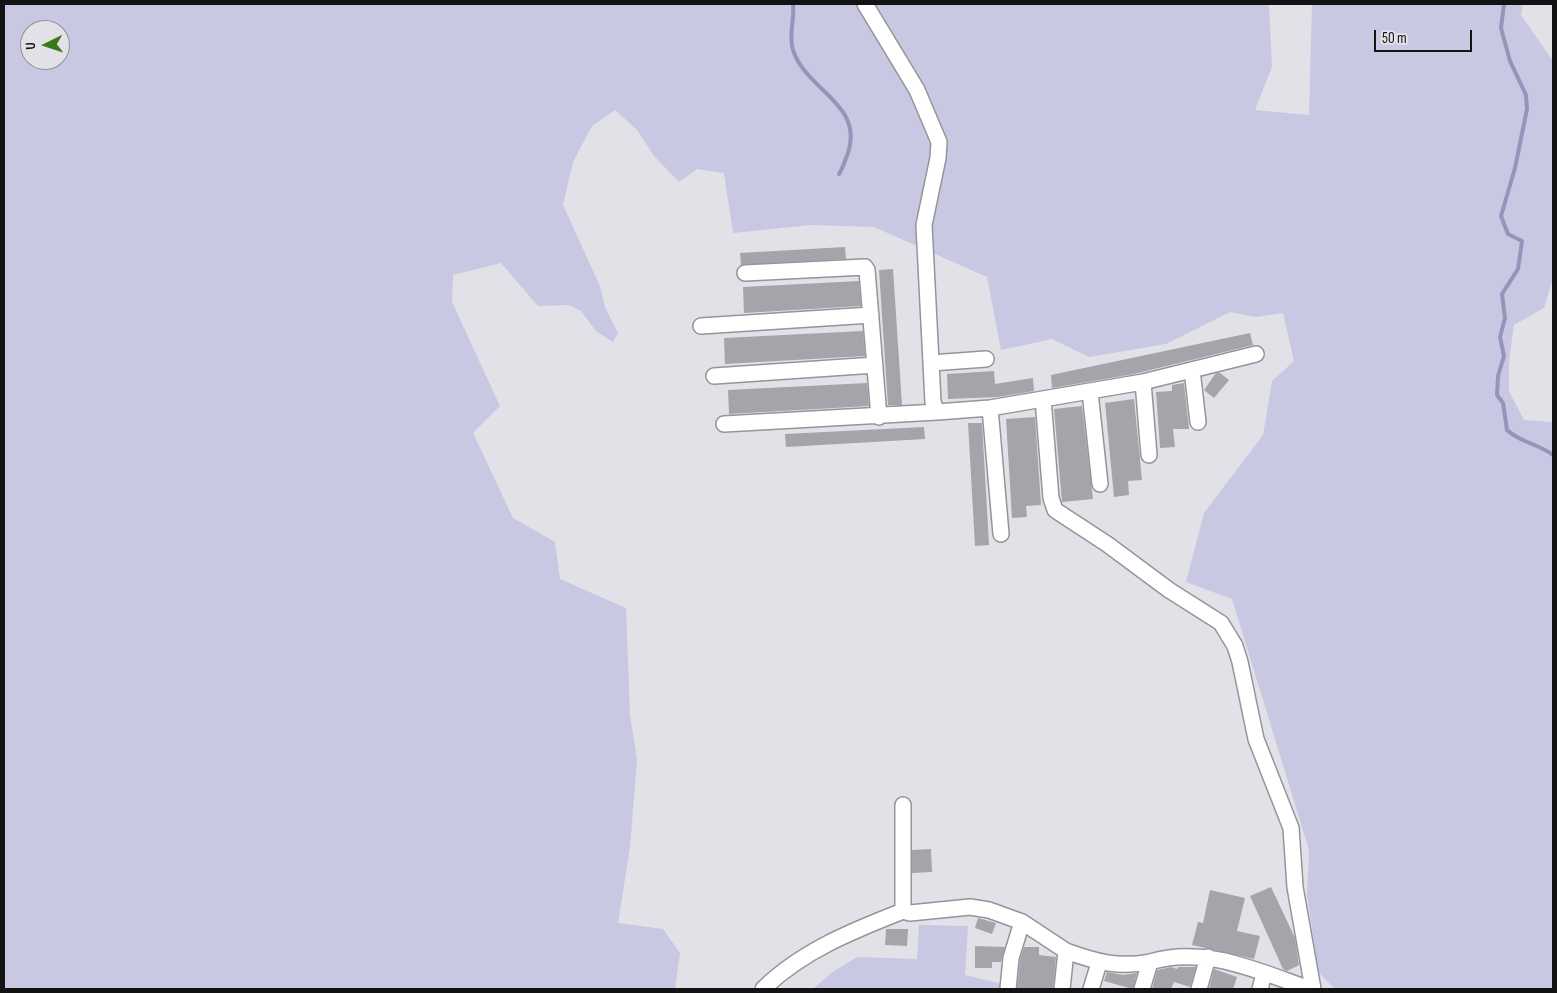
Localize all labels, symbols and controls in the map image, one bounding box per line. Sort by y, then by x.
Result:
north arrow [20,20,70,70]
scale bar [1377,20,1474,52]
text: 50 m [1382,29,1407,48]
text: U [22,42,39,50]

